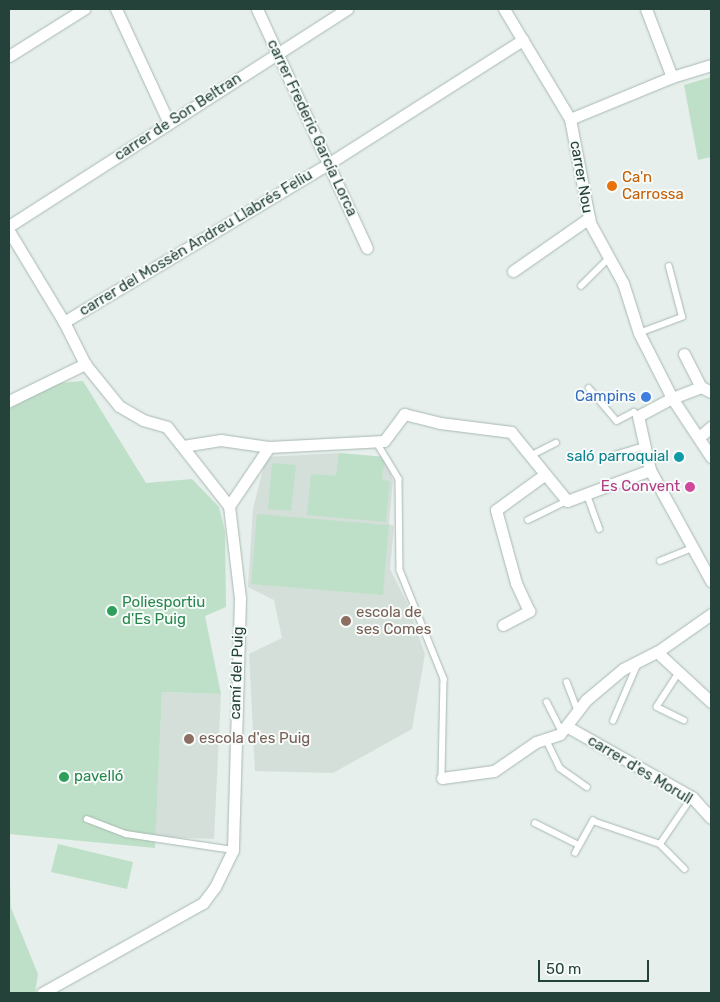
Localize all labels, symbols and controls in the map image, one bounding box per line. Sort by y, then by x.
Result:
street label: carrer Frederic García Lorca [263,36,361,220]
street label: carrer de Son Beltran [111,69,245,165]
street label: carrer Nou [566,139,596,215]
street label: carrer del Mossèn Andreu Llabrés Feliu [76,166,316,320]
place label: Ca'n Carrossa [622,168,684,203]
marker: Ca'n Carrossa [606,180,618,192]
place label: Campins [575,388,636,406]
marker: Campins [640,391,652,403]
place label: saló parroquial [567,448,669,466]
marker: saló parroquial [673,451,685,463]
place label: Es Convent [601,478,680,496]
marker: Es Convent [684,481,696,493]
place label: Poliesportiu d'Es Puig [122,593,205,628]
place label: escola de ses Comes [356,603,431,638]
marker: Poliesportiu d'Es Puig [106,605,118,617]
marker: escola de ses Comes [340,615,352,627]
street label: camí del Puig [226,626,248,720]
place label: escola d'es Puig [199,730,310,748]
street label: carrer d'es Morull [584,731,696,809]
marker: escola d'es Puig [183,733,195,745]
place label: pavelló [74,768,123,786]
marker: pavelló [58,771,70,783]
scale bar [540,950,651,982]
text: 50 m [546,960,581,978]

